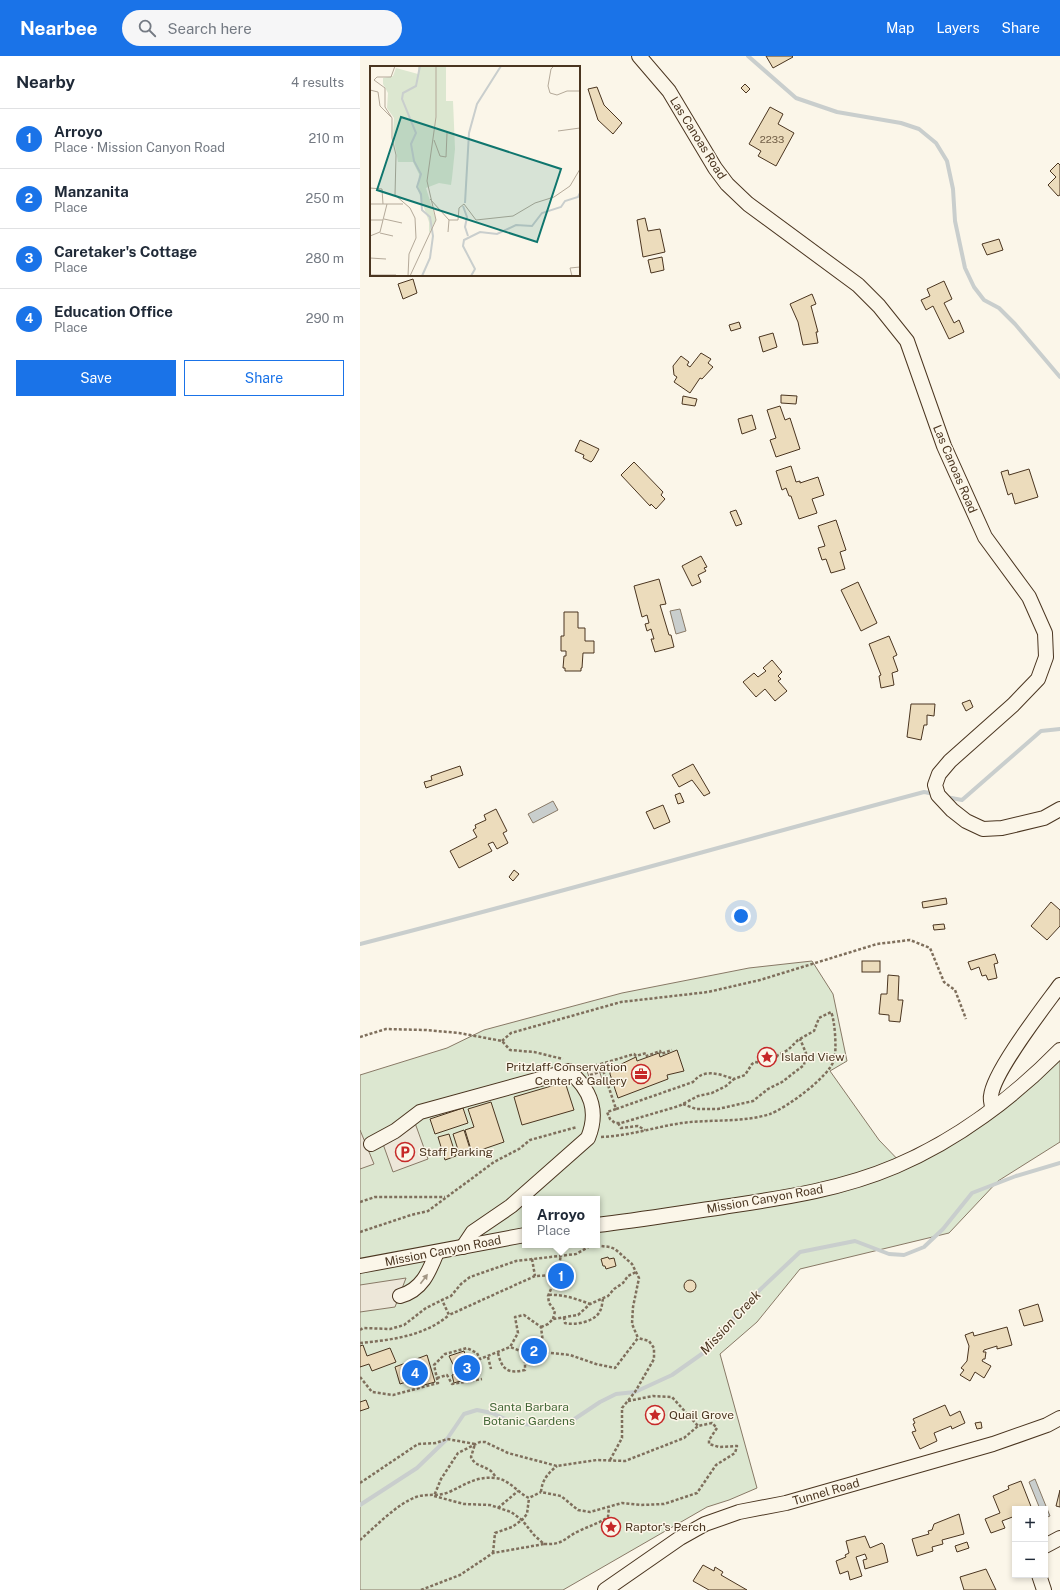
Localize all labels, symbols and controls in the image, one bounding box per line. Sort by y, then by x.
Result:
search box [122,10,402,46]
text: Nearbee [20,17,98,39]
icon: search [136,17,158,39]
text: Search here [168,20,252,37]
text: Map [886,20,914,36]
text: Layers [936,20,980,36]
text: Share [1002,20,1040,36]
inset map [370,66,580,276]
text: Nearby [16,72,75,92]
text: 4 results [291,75,344,90]
street label: Las Canoas Road [667,94,729,182]
text: Arroyo [54,123,103,140]
text: 1 [26,131,32,146]
text: 210 m [309,131,344,146]
house number: 2233 [760,133,784,145]
text: Place · Mission Canyon Road [54,140,225,155]
text: Manzanita [54,183,129,200]
text: 2 [25,191,33,206]
text: 250 m [306,191,344,206]
text: Place [54,200,88,215]
text: Caretaker's Cottage [54,243,197,260]
text: 3 [25,251,33,266]
text: 280 m [306,251,344,266]
text: Place [54,260,88,275]
text: Education Office [54,303,173,320]
text: 4 [25,311,33,326]
text: 290 m [306,311,344,326]
text: Place [54,320,88,335]
button: Save [16,360,176,396]
button: Share [184,360,344,396]
street label: Las Canoas Road [930,423,980,515]
your location [731,906,751,926]
place icon: Island View [756,1046,778,1068]
place label: Island View [781,1050,845,1064]
place label: Pritzlaff Conservation Center & Gallery [506,1060,628,1088]
office icon: Pritzlaff Conservation Center & Gallery [630,1063,652,1085]
parking icon: Staff Parking [394,1141,416,1163]
place label: Staff Parking [419,1145,493,1159]
street label: Mission Canyon Road [706,1182,824,1216]
popup [522,1196,600,1248]
text: Arroyo [537,1206,585,1223]
text: Place [537,1223,570,1238]
street label: Mission Canyon Road [384,1233,502,1269]
pin: 1 [548,1261,574,1291]
one-way arrow [420,1274,428,1285]
water label: Mission Creek [697,1287,764,1357]
pin: 2 [521,1336,547,1366]
pin: 3 [454,1353,480,1383]
pin: 4 [402,1358,428,1388]
park label: Santa Barbara Botanic Gardens [483,1400,575,1428]
place icon: Quail Grove [644,1404,666,1426]
place label: Quail Grove [669,1408,734,1422]
street label: Tunnel Road [791,1476,861,1508]
map controls [1012,1506,1048,1578]
button: + [1012,1506,1048,1542]
place icon: Raptor's Perch [600,1516,622,1538]
place label: Raptor's Perch [625,1520,706,1534]
button: − [1012,1542,1048,1578]

